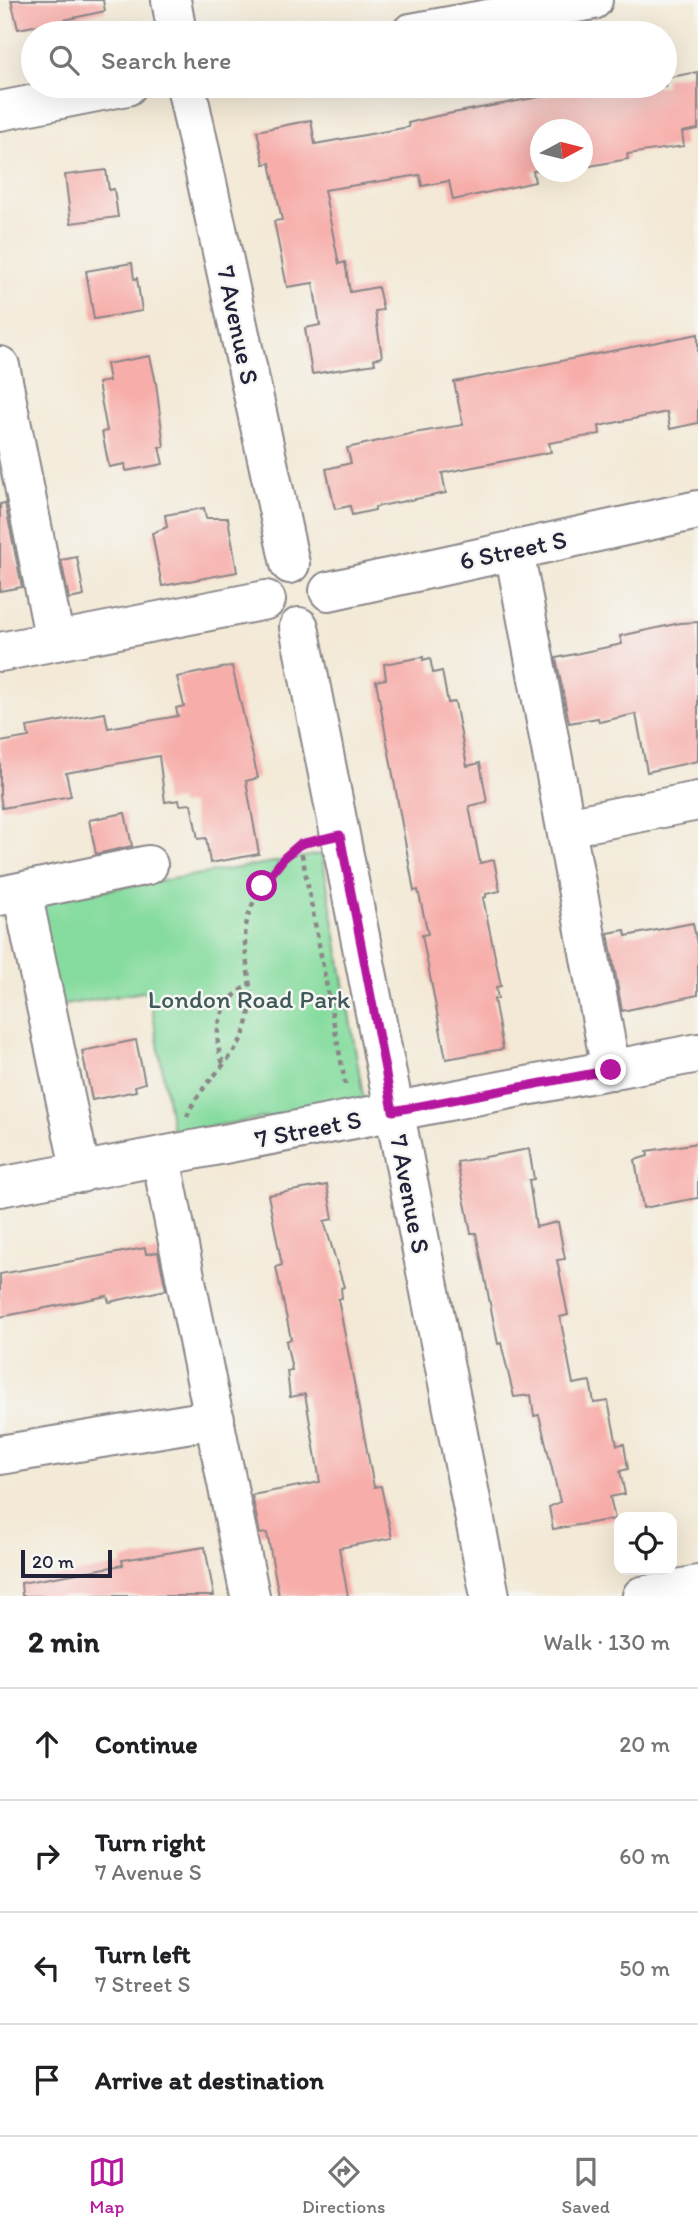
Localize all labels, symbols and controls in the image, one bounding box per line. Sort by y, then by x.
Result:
search box [21,21,677,98]
icon: search [45,41,83,79]
text: Search here [101,44,231,76]
north arrow [530,119,593,182]
street label: 7 Avenue S [210,263,266,387]
street label: 6 Street S [456,523,570,577]
route start [246,870,277,901]
park label: London Road Park [148,983,351,1015]
route end [595,1054,626,1085]
street label: 7 Street S [252,1103,364,1155]
street label: 7 Avenue S [383,1132,437,1256]
map controls [614,1512,677,1575]
button: locate [614,1512,677,1575]
scale bar [21,1547,112,1579]
text: 20 m [32,1550,74,1573]
text: 2 min [28,1623,99,1660]
text: Walk · 130 m [543,1628,670,1656]
icon: ahead [28,1725,66,1763]
text: Continue [95,1728,198,1760]
text: 20 m [619,1730,670,1758]
text: Turn right [95,1826,206,1858]
icon: right [28,1837,66,1875]
text: 60 m [619,1842,670,1870]
text: 7 Avenue S [95,1858,202,1886]
text: Turn left [95,1938,191,1970]
icon: left [28,1949,66,1987]
text: 50 m [619,1954,670,1982]
text: 7 Street S [95,1970,190,1998]
icon: arrive [28,2061,66,2099]
text: Arrive at destination [95,2064,324,2096]
tab: Map [88,2153,126,2218]
tab: Directions [302,2153,386,2218]
tab: Saved [562,2153,610,2218]

